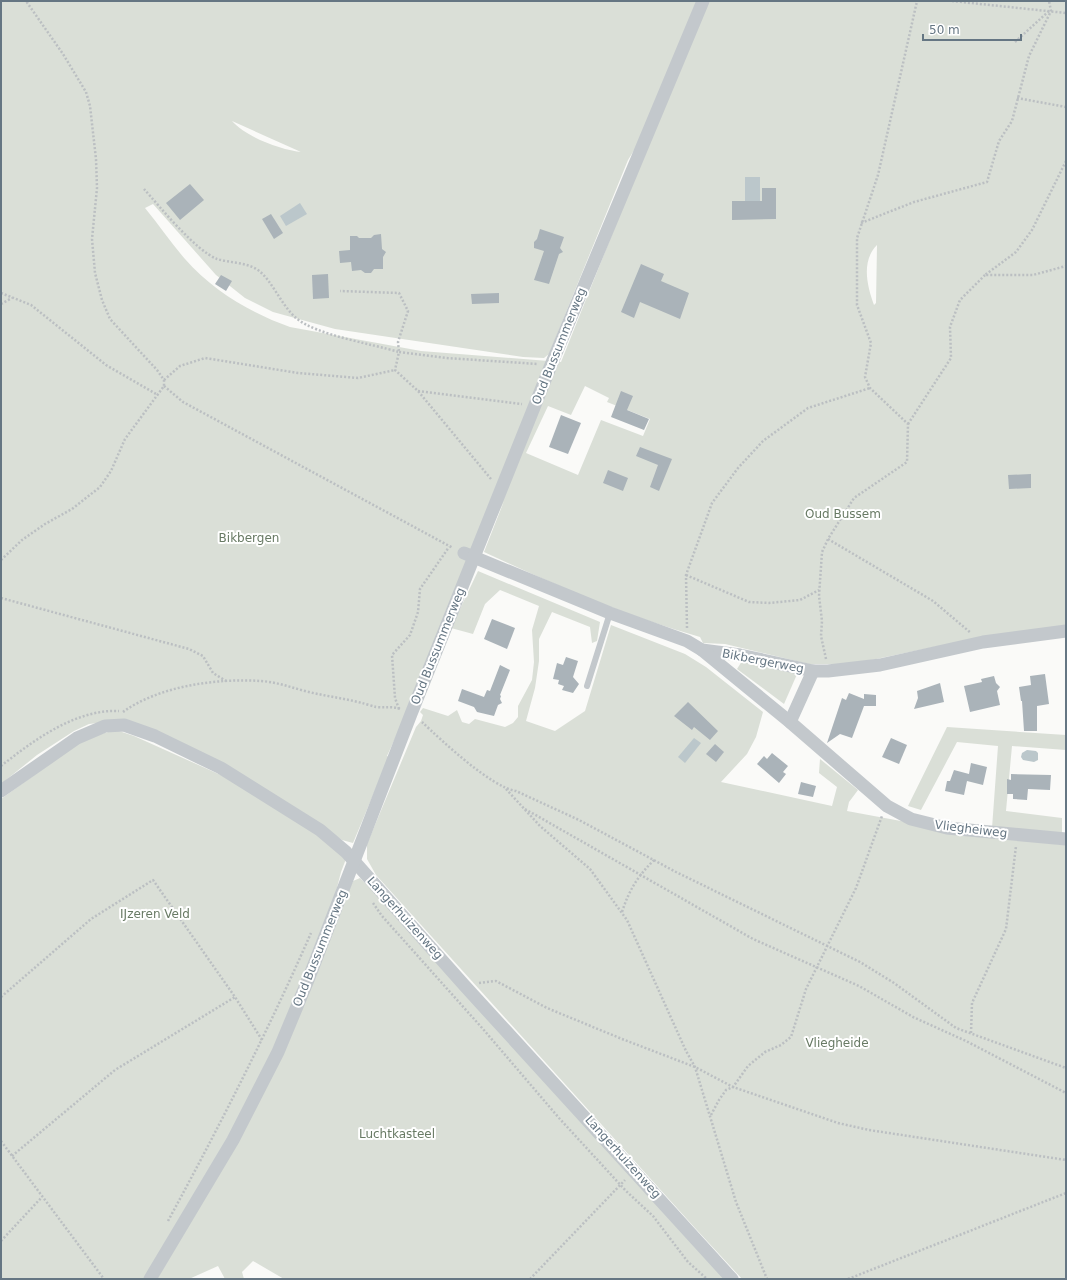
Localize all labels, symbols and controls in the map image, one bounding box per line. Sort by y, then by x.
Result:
scale bar [923,16,1021,42]
text: 50 m [929,23,960,37]
street label: Oud Bussummerweg [529,285,589,407]
park label: Oud Bussem [805,507,881,521]
park label: Bikbergen [219,531,279,545]
street label: Oud Bussummerweg [408,585,468,707]
street label: Bikbergerweg [721,646,805,676]
street label: Vliegheiweg [934,818,1008,840]
street label: Langerhuizenweg [364,874,446,962]
street label: Oud Bussummerweg [290,887,350,1009]
park label: IJzeren Veld [120,907,190,921]
park label: Vliegheide [805,1036,869,1050]
street label: Langerhuizenweg [582,1113,664,1201]
park label: Luchtkasteel [359,1127,435,1141]

